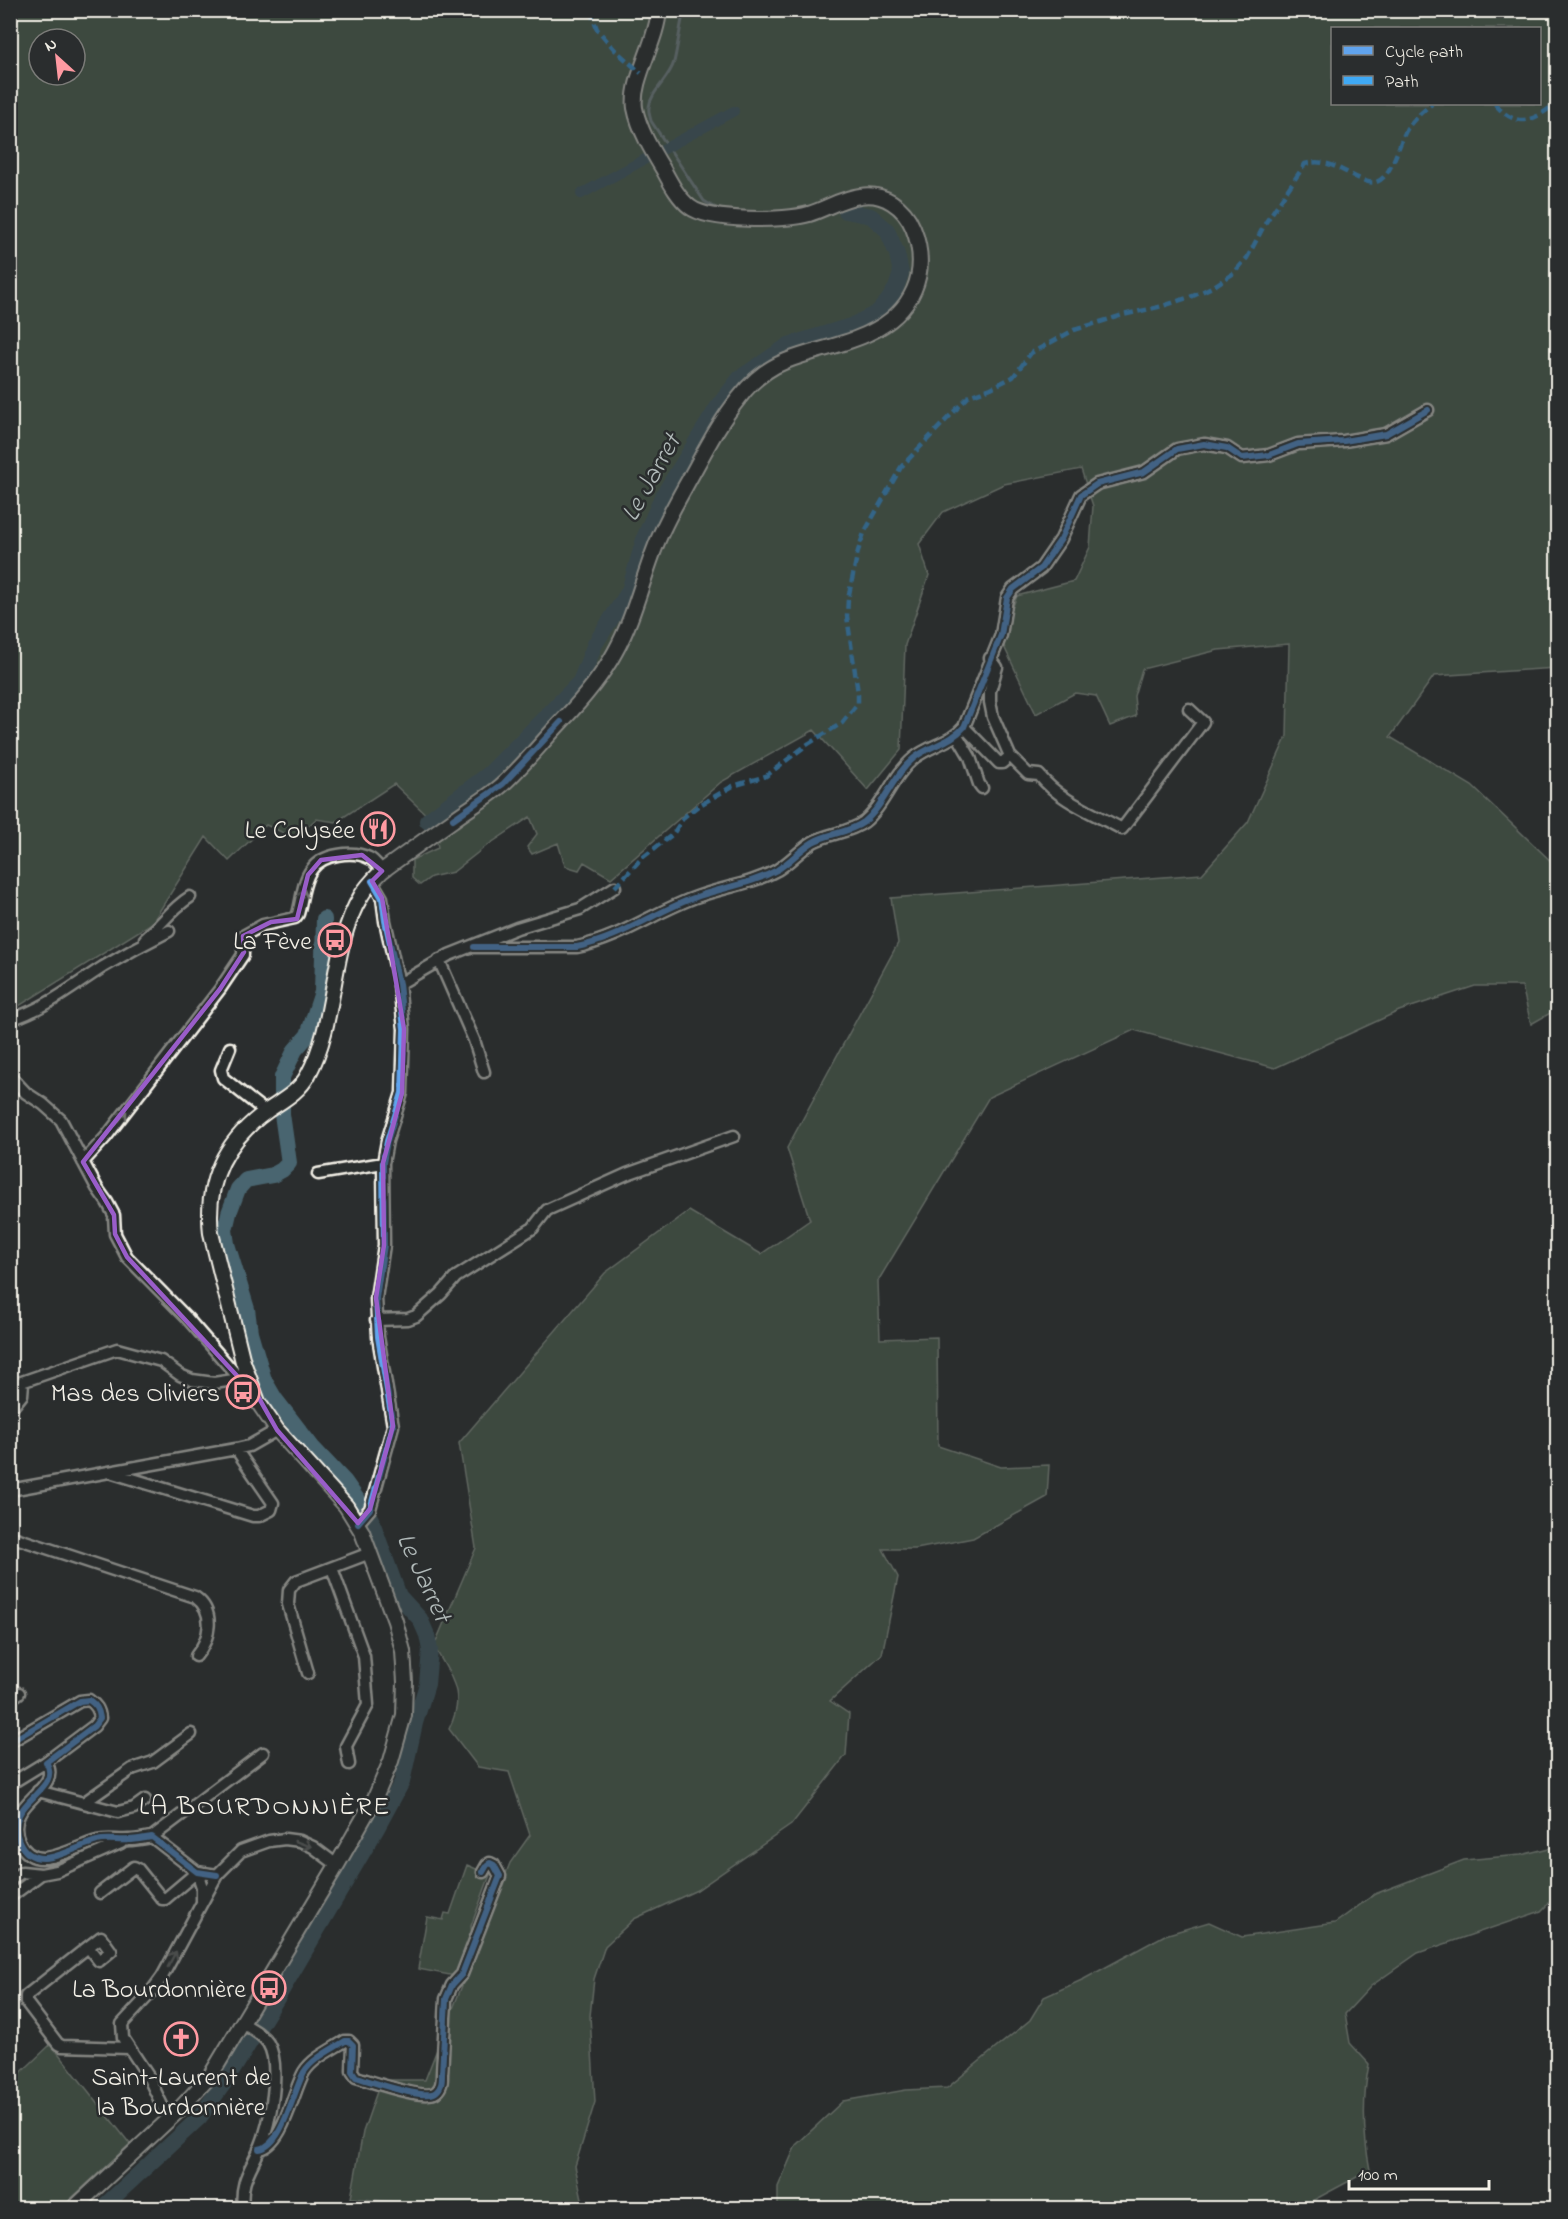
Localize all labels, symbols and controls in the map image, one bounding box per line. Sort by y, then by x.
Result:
north arrow [27,27,87,87]
legend [1331,27,1541,105]
text: N [41,32,62,59]
text: Cycle path [1385,40,1463,66]
text: Path [1385,70,1419,96]
water label: Le Jarret [612,425,694,529]
restaurant icon: Le Colysée [360,811,396,847]
place label: Le Colysée [245,813,355,851]
one-way arrow [297,888,308,907]
bus stop icon: La Fève [317,922,353,958]
place label: La Fève [233,924,312,962]
one-way arrow [115,1110,128,1126]
bus stop icon: Mas des Oliviers [225,1374,261,1410]
place label: Mas des Oliviers [51,1376,220,1414]
water label: Le Jarret [385,1527,462,1632]
district label: LA BOURDONNIÈRE [139,1788,391,1827]
one-way arrow [294,1839,312,1850]
one-way arrow [167,1951,178,1969]
bus stop icon: La Bourdonnière [251,1970,287,2006]
place label: La Bourdonnière [72,1972,246,2010]
church icon: Saint-Laurent de la Bourdonnière [163,2021,199,2057]
place label: Saint-Laurent de la Bourdonnière [91,2060,271,2128]
scale bar [1349,2153,1488,2191]
text: 100 m [1358,2163,1398,2189]

